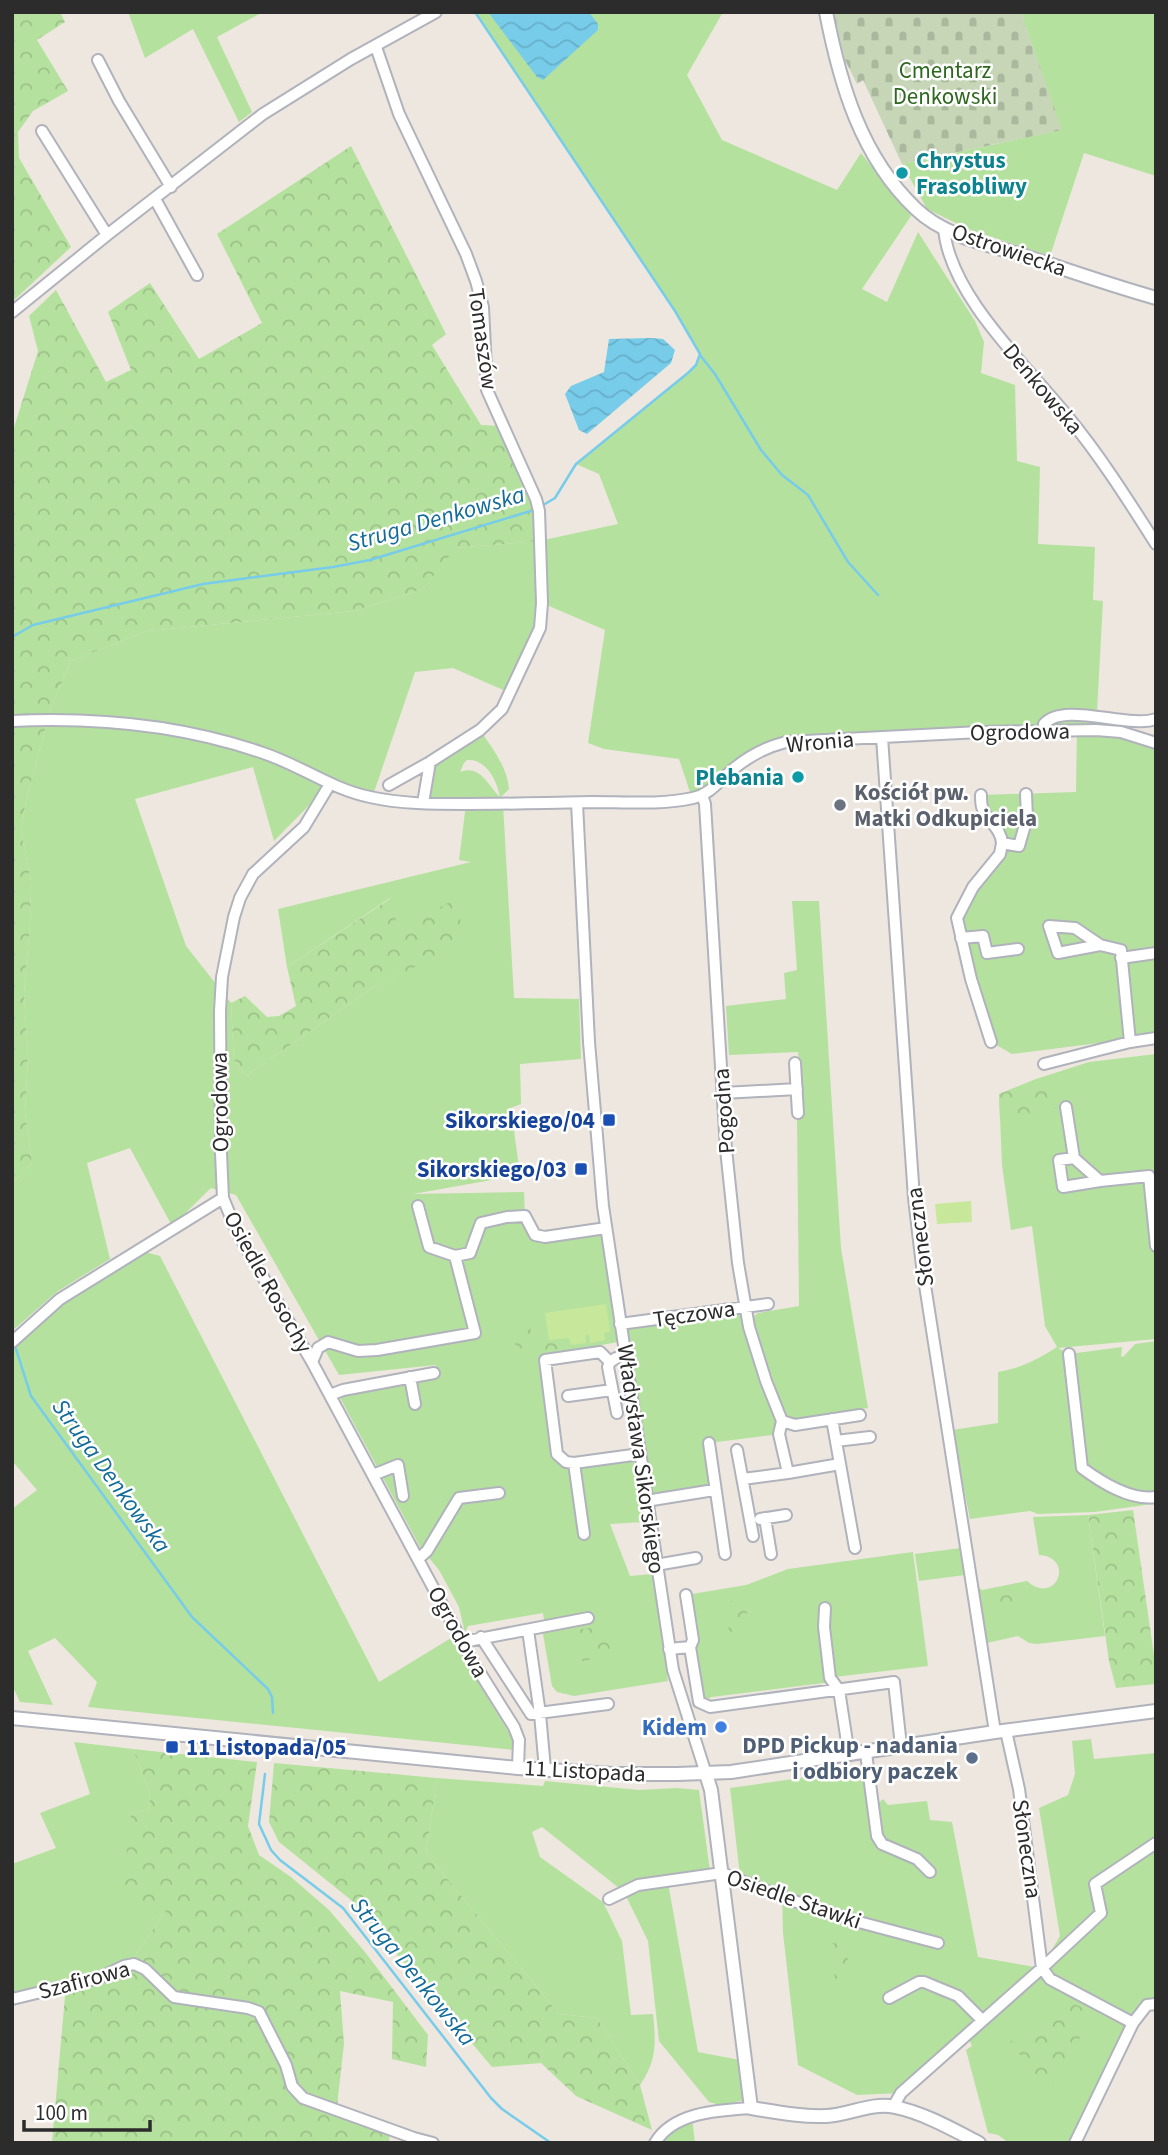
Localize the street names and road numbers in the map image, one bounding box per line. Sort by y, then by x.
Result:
street label: Ostrowiecka [947,215,1071,285]
street label: Tomaszów [460,286,506,392]
street label: Denkowska [995,336,1091,442]
street label: Ogrodowa [970,715,1070,749]
street label: Wronia [785,723,855,761]
street label: Ogrodowa [203,1052,237,1152]
street label: Pogodna [705,1067,743,1155]
street label: Słoneczna [898,1185,942,1289]
street label: Osiedle Rosochy [215,1205,321,1359]
street label: Tęczowa [651,1292,737,1336]
street label: Władysława Sikorskiego [609,1342,673,1576]
street label: Ogrodowa [419,1580,497,1684]
street label: 11 Listopada [523,1751,647,1791]
street label: Słoneczna [1004,1797,1050,1901]
street label: Osiedle Stawki [722,1860,866,1938]
street label: Szafirowa [35,1952,133,2008]

